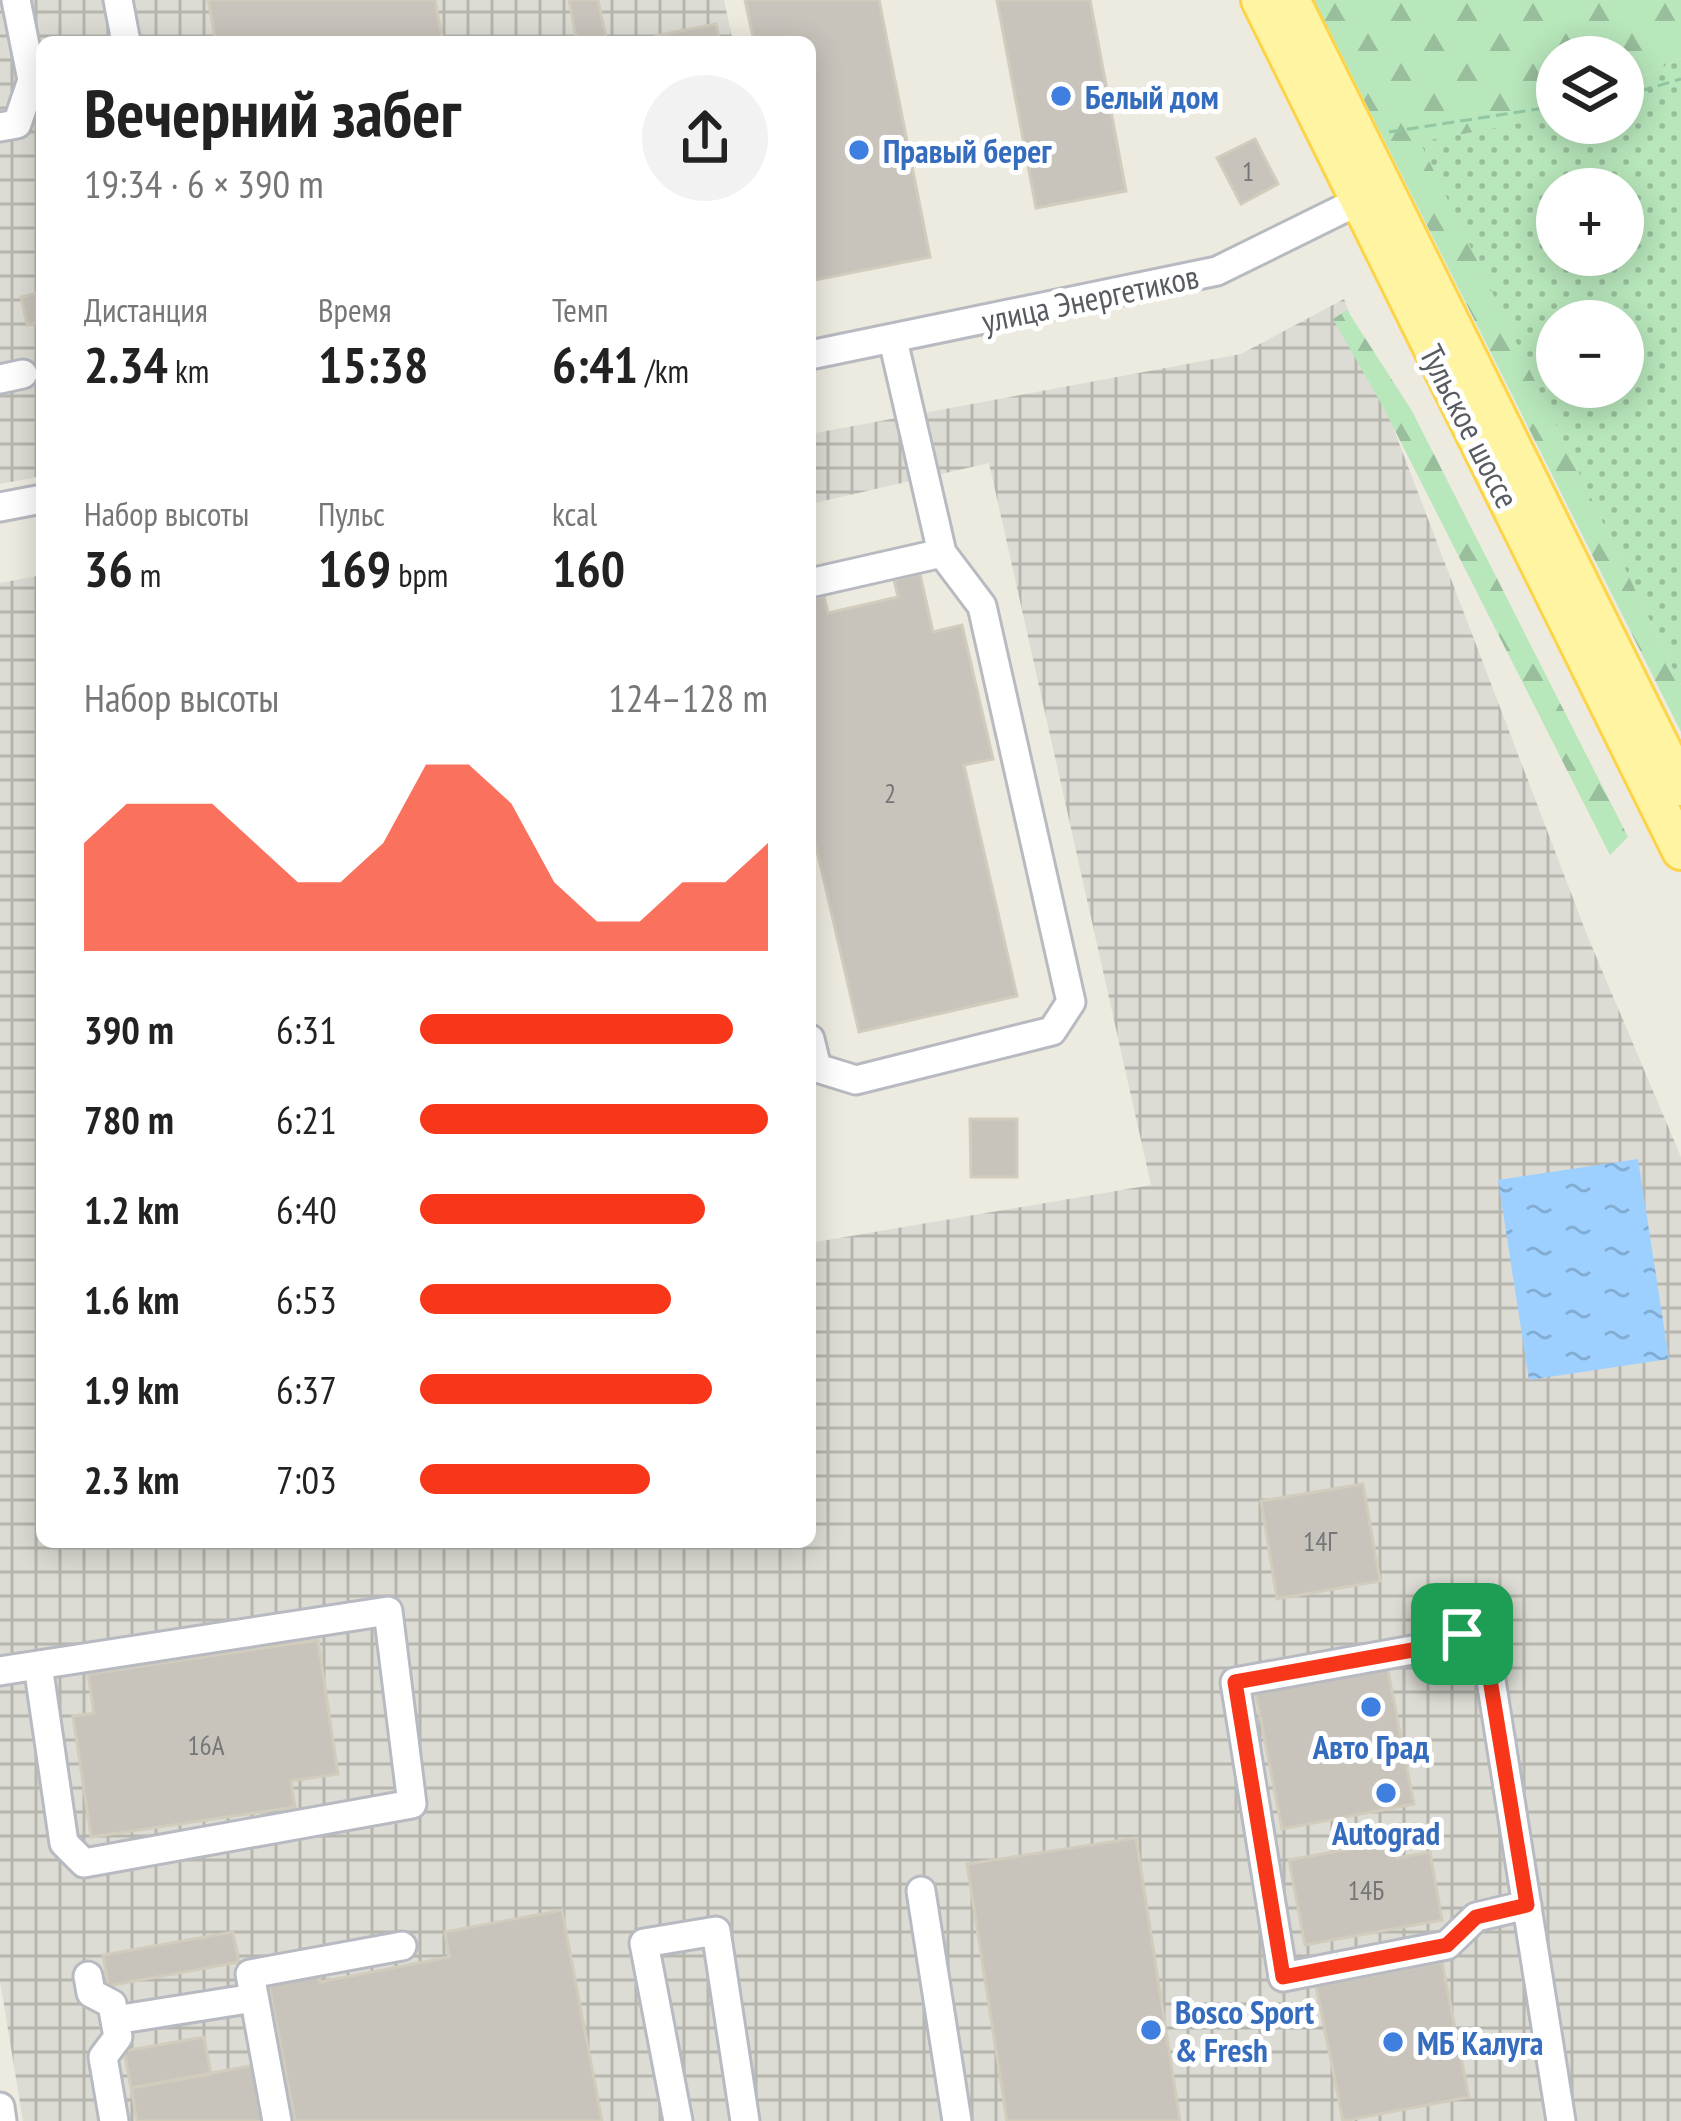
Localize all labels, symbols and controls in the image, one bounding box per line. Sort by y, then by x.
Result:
map controls [1536,36,1644,408]
button: layers [1536,36,1644,144]
text: Вечерний забег [84,70,461,155]
button: share [642,75,768,201]
place label: Белый дом [1085,75,1219,118]
marker: Белый дом [1048,83,1074,109]
place label: Правый берег [883,129,1052,172]
marker: Правый берег [846,137,872,163]
house number: 1 [1242,154,1254,188]
text: 19:34 · 6 × 390 m [84,158,324,209]
button: + [1536,168,1644,276]
street label: улица Энергетиков [978,254,1202,342]
text: Дистанция [84,288,208,331]
text: Время [318,288,392,331]
text: Темп [552,288,608,331]
button: − [1536,300,1644,408]
text: 2.34 [84,331,168,397]
text: 15:38 [318,331,428,397]
text: 6:41 [552,331,638,397]
street label: Тульское шоссе [1410,337,1530,515]
text: km [168,349,209,392]
text: /km [638,349,689,392]
text: Набор высоты [84,492,249,535]
text: Пульс [318,492,385,535]
text: kcal [552,492,597,535]
text: 36 [84,535,133,601]
text: 169 [318,535,391,601]
text: 160 [552,535,625,601]
text: m [133,553,161,596]
text: bpm [391,553,448,596]
text: Набор высоты [84,672,279,723]
text: 124–128 m [608,672,768,723]
house number: 2 [884,776,896,810]
text: 390 m [84,1004,174,1055]
text: 6:31 [276,1004,337,1055]
text: 780 m [84,1094,174,1145]
text: 6:21 [276,1094,337,1145]
text: 1.2 km [84,1184,179,1235]
text: 6:40 [276,1184,337,1235]
text: 1.6 km [84,1274,179,1325]
text: 6:53 [276,1274,337,1325]
text: 1.9 km [84,1364,179,1415]
text: 6:37 [276,1364,337,1415]
text: 2.3 km [84,1454,179,1505]
text: 7:03 [276,1454,337,1505]
house number: 14Г [1303,1524,1337,1558]
pin [1411,1583,1513,1685]
icon: arrive [1429,1601,1495,1667]
marker: Авто Град [1358,1694,1384,1720]
place label: Авто Град [1312,1725,1429,1768]
house number: 16А [187,1728,225,1762]
marker: Autograd [1373,1780,1399,1806]
place label: Autograd [1331,1811,1440,1854]
house number: 14Б [1348,1873,1384,1907]
place label: Bosco Sport & Fresh [1175,1990,1314,2071]
marker: Bosco Sport & Fresh [1138,2017,1164,2043]
place label: МБ Калуга [1417,2021,1543,2064]
marker: МБ Калуга [1380,2029,1406,2055]

